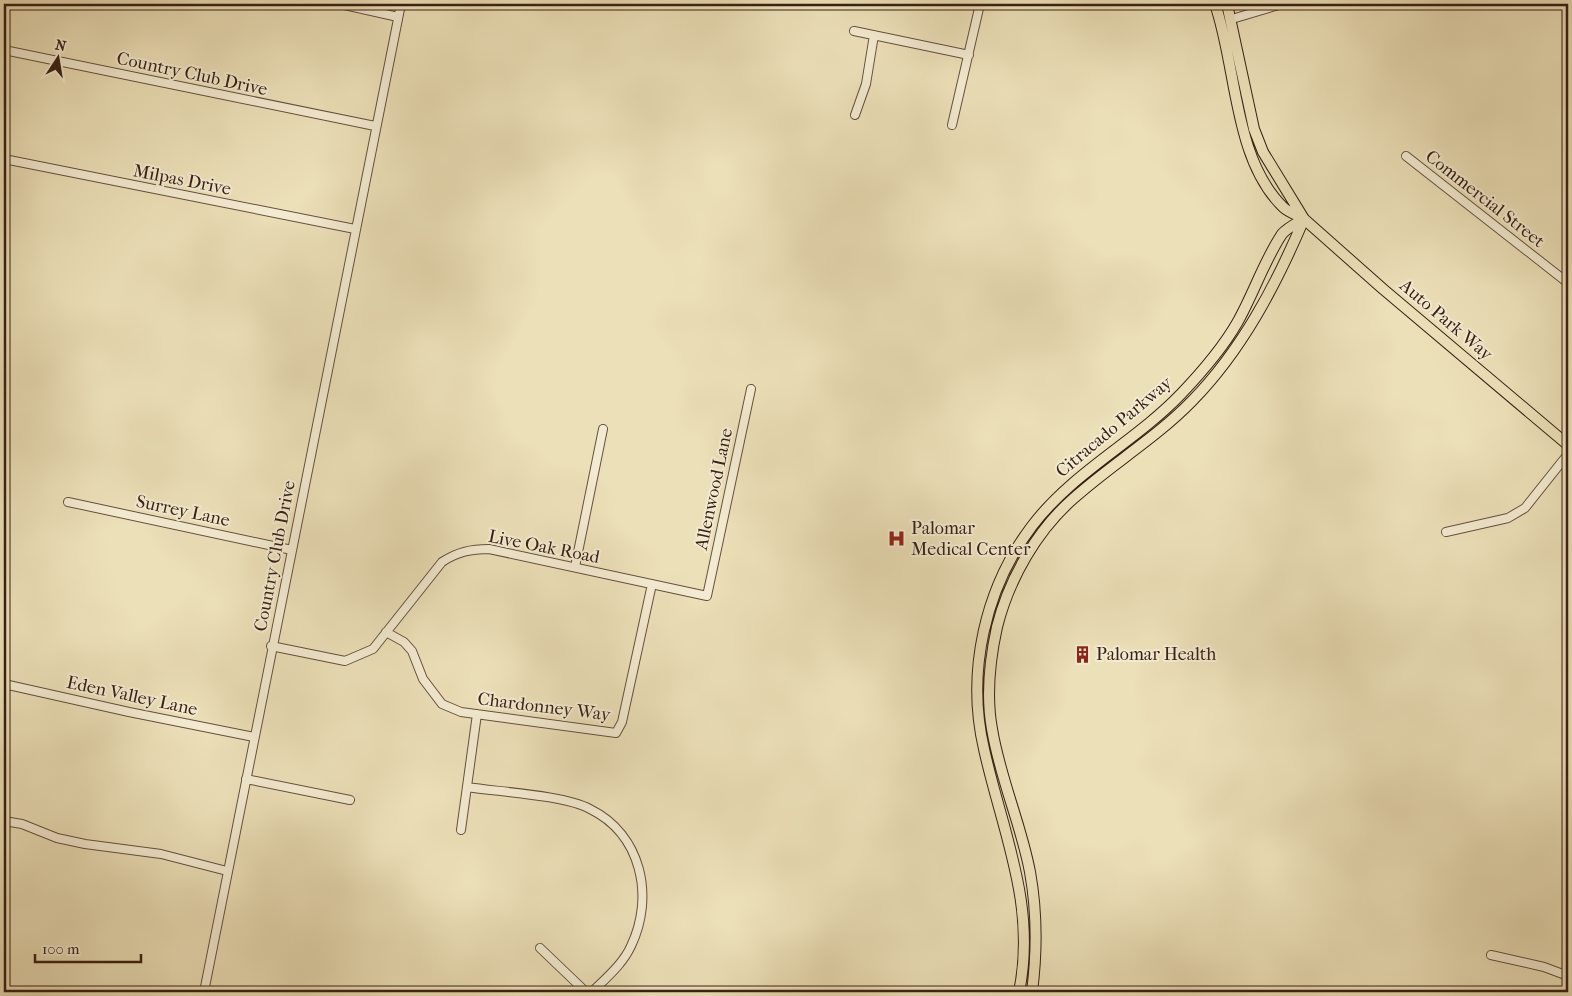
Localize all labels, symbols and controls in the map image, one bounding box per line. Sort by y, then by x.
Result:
north arrow [32,32,82,82]
text: N [54,36,68,55]
street label: Country Club Drive [115,48,269,100]
street label: Commercial Street [1421,146,1549,252]
street label: Milpas Drive [131,160,233,200]
street label: Auto Park Way [1395,274,1498,366]
street label: Citracado Parkway [1052,371,1177,482]
street label: Allenwood Lane [691,426,737,553]
street label: Country Club Drive [250,479,300,633]
street label: Surrey Lane [134,491,232,531]
place label: Palomar Medical Center [911,518,1031,560]
street label: Live Oak Road [487,526,602,568]
hospital icon: Palomar Medical Center [887,528,907,548]
building icon: Palomar Health [1072,644,1092,664]
place label: Palomar Health [1096,644,1216,665]
street label: Eden Valley Lane [65,672,199,720]
street label: Chardonney Way [476,688,613,726]
scale bar [35,931,141,963]
text: 100 m [42,940,80,958]

